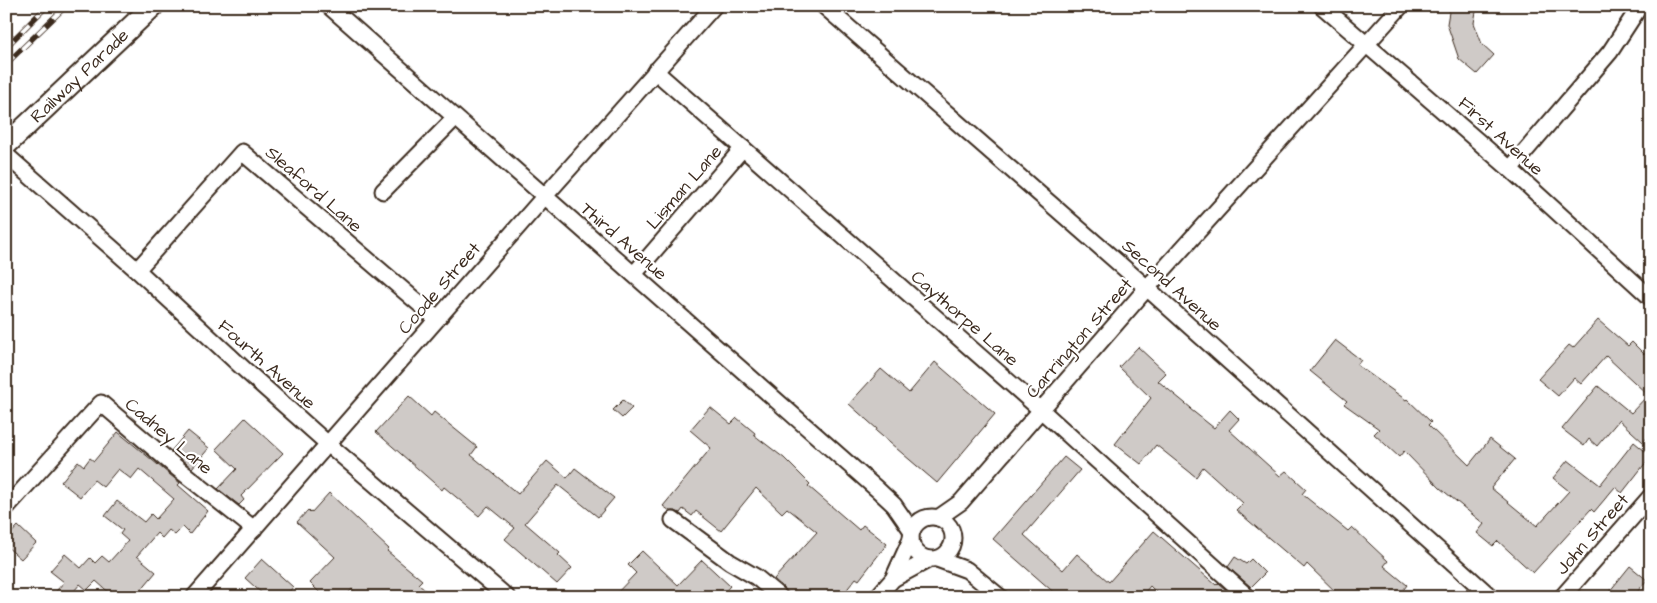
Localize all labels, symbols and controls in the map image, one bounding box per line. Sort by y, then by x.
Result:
street label: Railway Parade [25,23,135,129]
street label: First Avenue [1452,91,1549,182]
street label: Sleaford Lane [260,140,368,239]
street label: Lisman Lane [641,140,728,235]
street label: Third Avenue [575,197,673,286]
street label: Second Avenue [1116,234,1227,337]
street label: Coode Street [392,236,487,340]
street label: Caythorpe Lane [905,265,1024,373]
street label: Carrington Street [1020,272,1140,405]
street label: Fourth Avenue [212,314,321,415]
street label: Cadney Lane [119,392,218,481]
street label: John Street [1550,488,1635,580]

